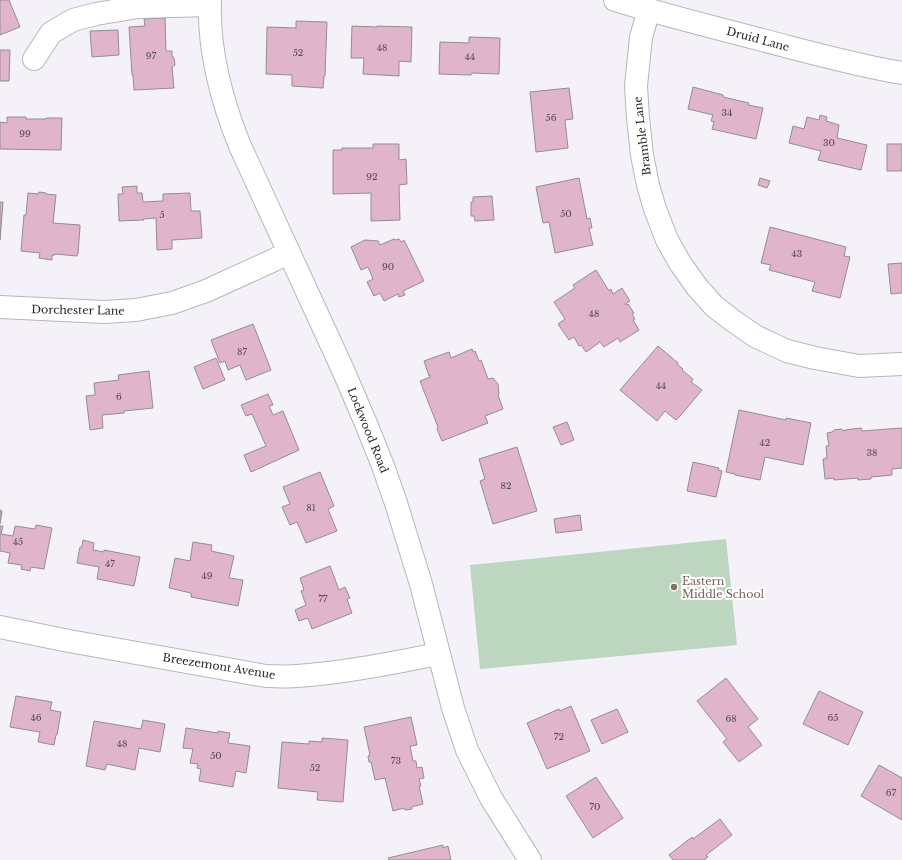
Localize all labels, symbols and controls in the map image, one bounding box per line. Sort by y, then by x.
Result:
street label: Druid Lane [725,24,791,54]
house number: 48 [377,42,387,53]
house number: 52 [293,47,303,58]
house number: 97 [146,50,157,61]
house number: 44 [465,51,475,62]
street label: Bramble Lane [630,96,654,176]
house number: 34 [722,107,732,118]
house number: 56 [546,112,557,123]
house number: 99 [19,128,31,139]
house number: 30 [823,137,835,148]
house number: 92 [366,171,378,182]
house number: 50 [560,208,572,219]
house number: 5 [159,209,165,220]
house number: 43 [792,248,802,259]
house number: 90 [382,261,394,272]
street label: Dorchester Lane [31,302,125,318]
house number: 48 [589,308,599,319]
house number: 87 [237,346,247,357]
house number: 44 [656,380,666,391]
street label: Lockwood Road [344,385,392,475]
house number: 6 [116,391,122,402]
house number: 42 [760,437,770,448]
house number: 38 [867,447,878,458]
house number: 82 [501,480,512,491]
house number: 81 [306,502,316,513]
house number: 45 [13,536,23,547]
house number: 47 [105,558,115,569]
house number: 49 [201,570,213,581]
place label: Eastern Middle School [682,574,765,601]
marker: Eastern Middle School [669,582,679,592]
house number: 77 [318,593,328,604]
street label: Breezemont Avenue [162,650,276,682]
house number: 46 [30,712,42,723]
house number: 65 [828,712,838,723]
house number: 68 [725,713,737,724]
house number: 72 [554,731,564,742]
house number: 48 [117,738,127,749]
house number: 50 [210,750,222,761]
house number: 73 [391,755,401,766]
house number: 52 [310,762,320,773]
house number: 67 [886,787,897,798]
house number: 70 [590,801,600,812]

